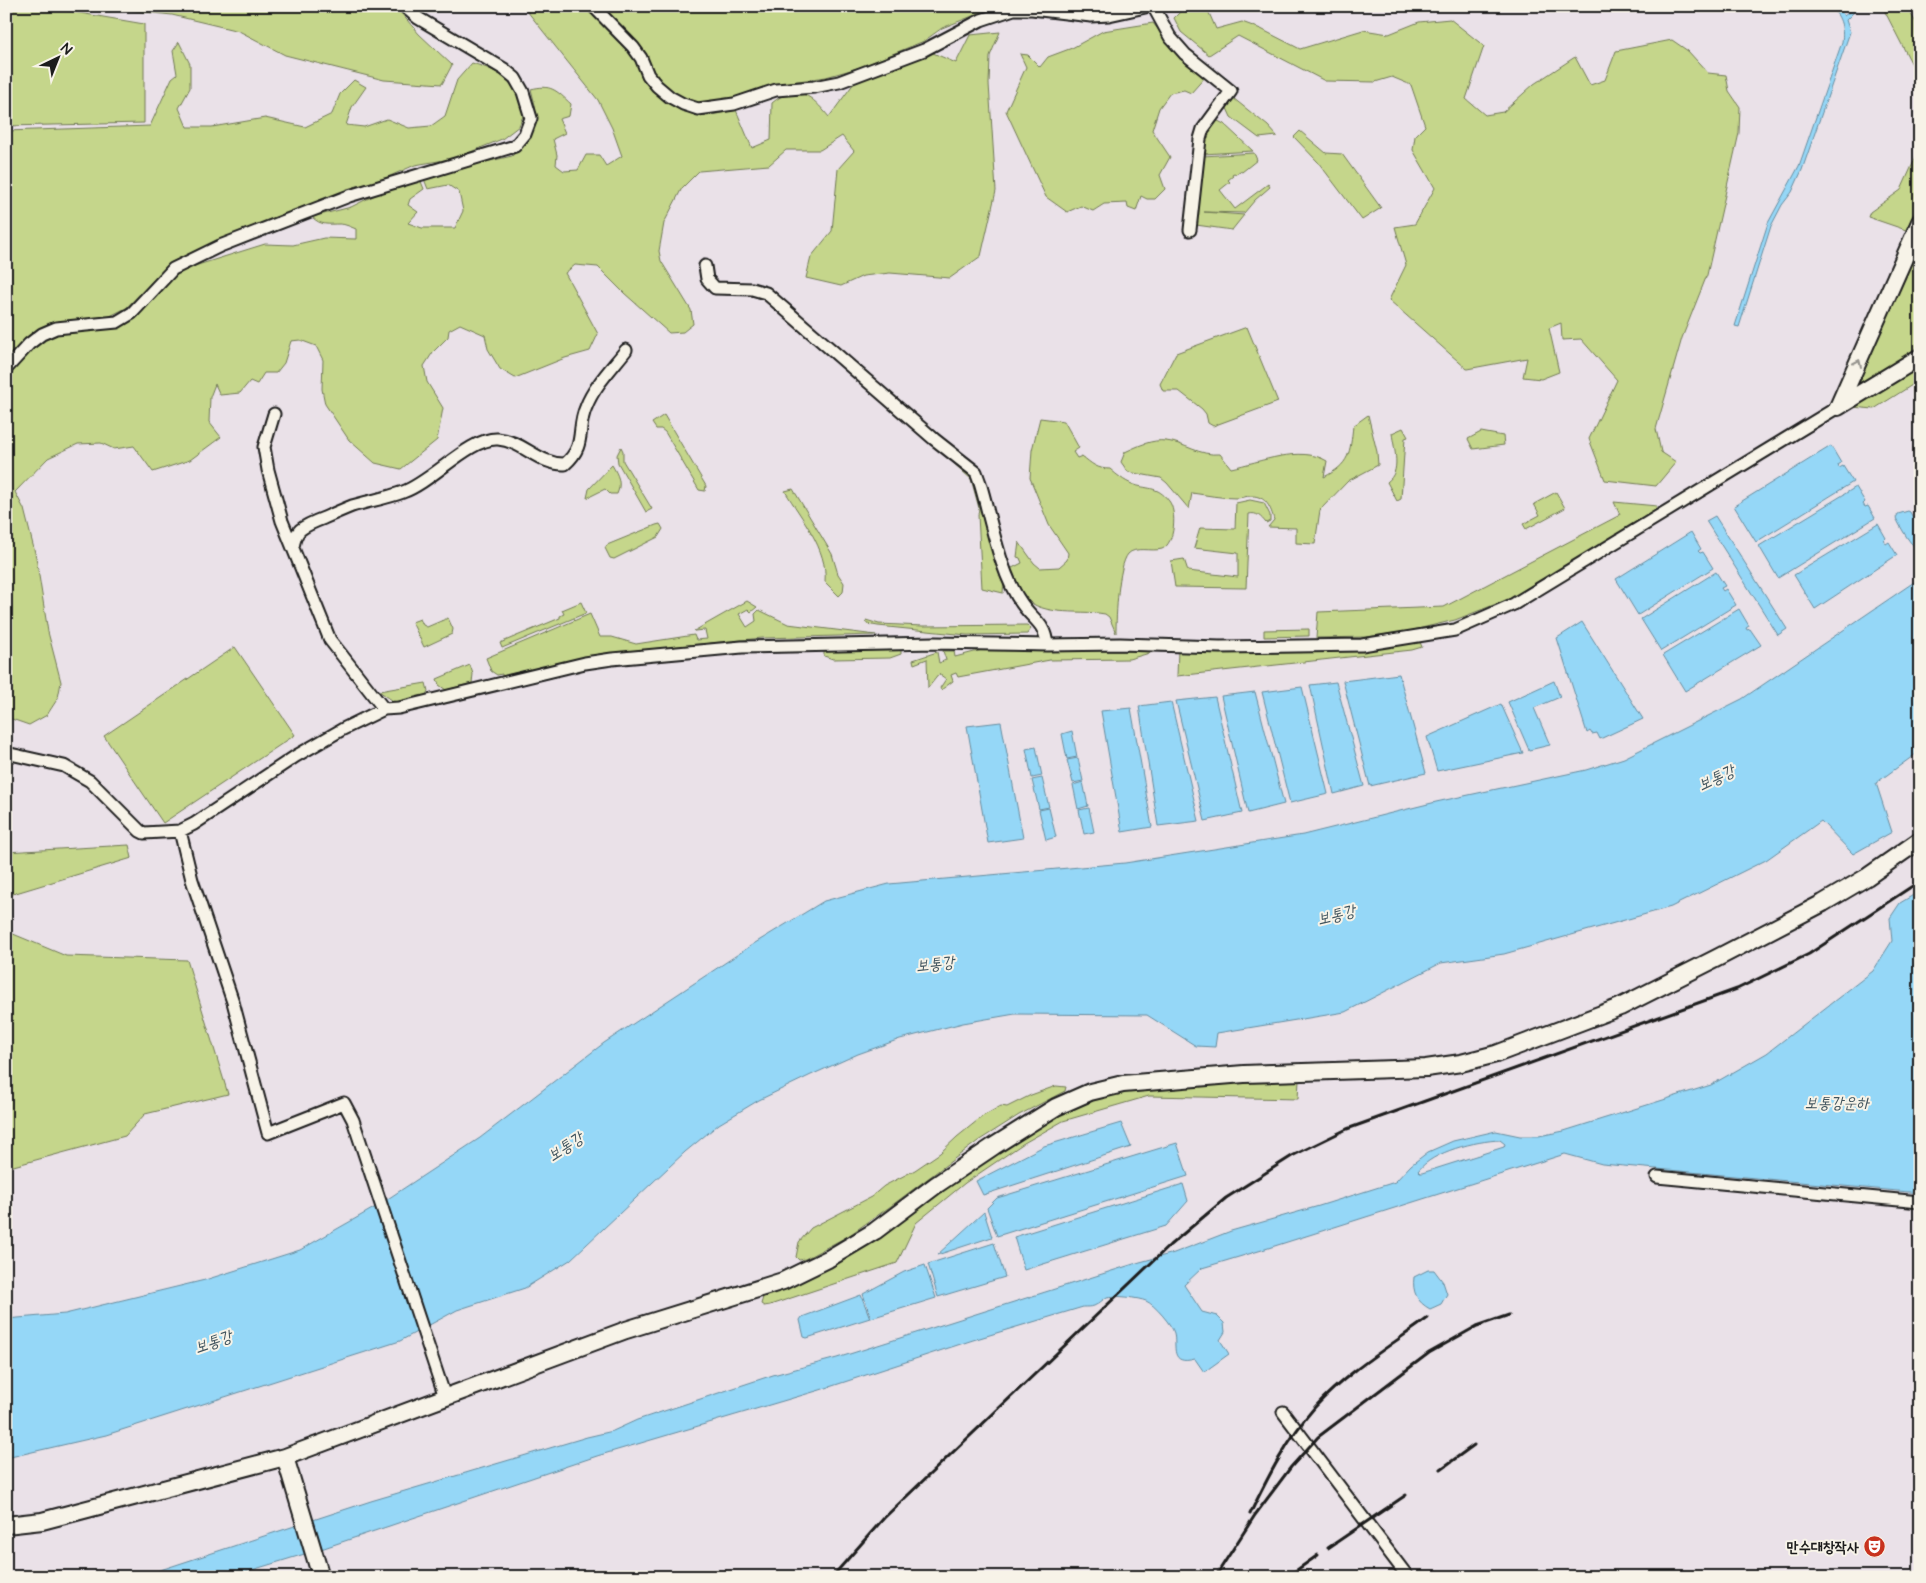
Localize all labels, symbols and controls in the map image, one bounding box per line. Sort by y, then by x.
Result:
north arrow [32,32,82,82]
text: N [56,39,76,60]
one-way arrow [1852,359,1863,368]
water label: 보통강 [1694,759,1741,796]
water label: 보통강 [1315,899,1360,930]
water label: 보통강 [915,951,958,977]
water label: 보통강운하 [1805,1092,1870,1114]
water label: 보통강 [543,1126,590,1167]
water label: 보통강 [191,1325,237,1359]
theatre icon: 만수대창작사 [1863,1535,1887,1559]
place label: 만수대창작사 [1787,1537,1859,1558]

